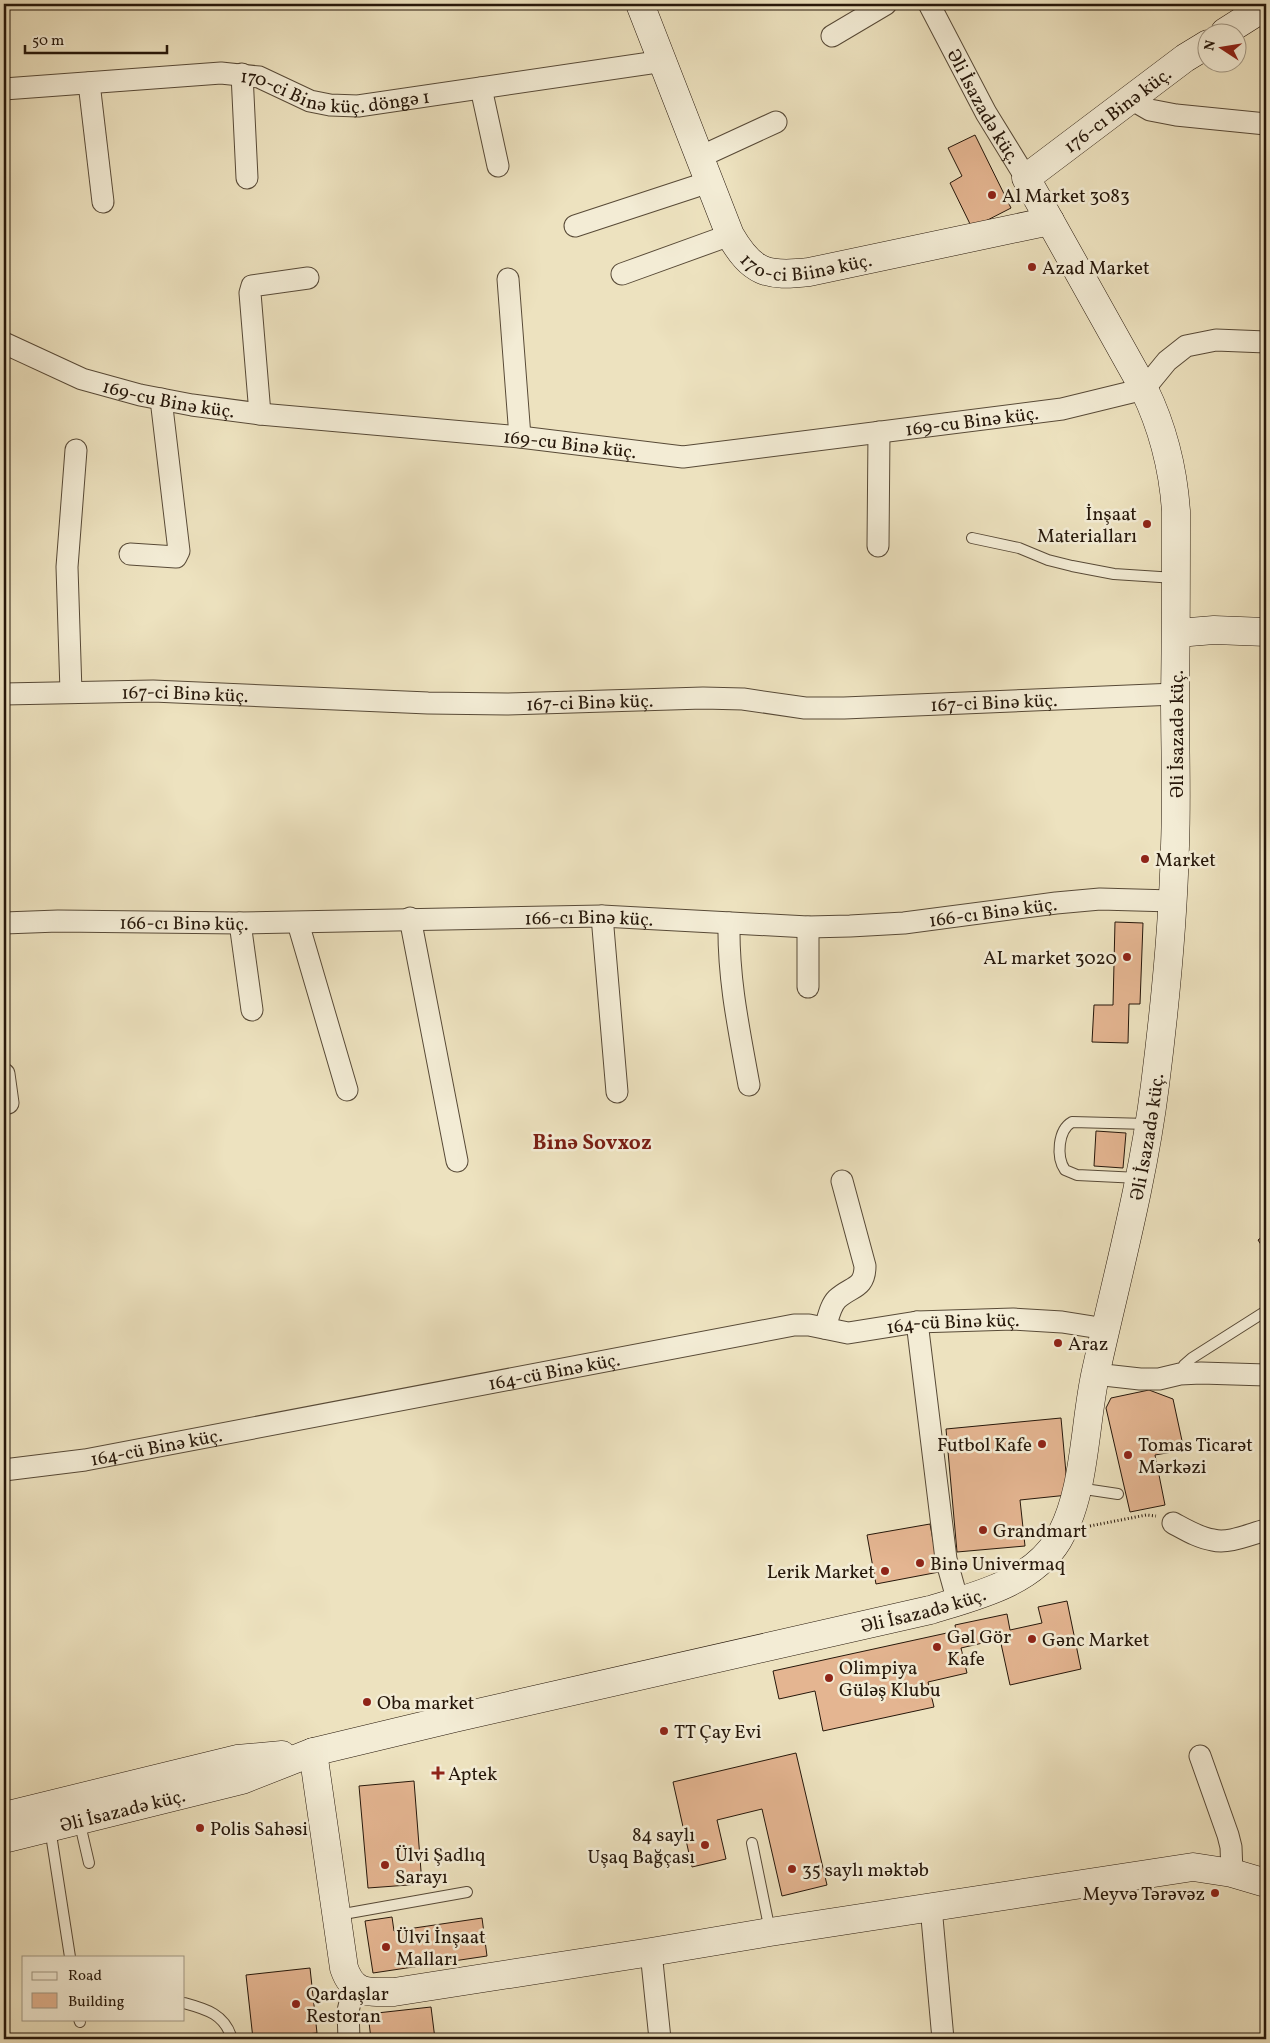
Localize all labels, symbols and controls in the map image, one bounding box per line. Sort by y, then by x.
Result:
scale bar [25,22,168,54]
north arrow [1198,22,1248,72]
text: 50 m [32,31,64,52]
text: N [1200,39,1221,53]
street label: Əli İsazadə küç. [940,45,1025,169]
street label: 176-cı Binə küç. [1059,62,1177,160]
street label: 170-ci Binə küç. döngə 1 [239,64,432,121]
place label: Al Market 3083 [1002,184,1130,210]
marker: Al Market 3083 [986,189,998,201]
street label: 17o-ci Biinə küç. [733,248,874,289]
place label: Azad Market [1042,256,1150,282]
marker: Azad Market [1026,261,1038,273]
street label: 169-cu Binə küç. [99,374,236,426]
street label: 169-cu Binə küç. [904,401,1040,444]
street label: 169-cu Binə küç. [502,425,638,466]
place label: İnşaat Materialları [1037,502,1137,550]
marker: İnşaat Materialları [1141,518,1153,530]
street label: Əli İsazadə küç. [1165,670,1191,798]
street label: 167-ci Binə küç. [121,680,249,710]
street label: 167-ci Binə küç. [930,688,1058,719]
street label: 167-ci Binə küç. [526,689,654,718]
place label: Market [1155,848,1216,874]
marker: Market [1139,853,1151,865]
street label: 166-cı Binə küç. [927,892,1059,935]
street label: 166-cı Binə küç. [524,905,654,934]
street label: 166-cı Binə küç. [119,911,249,938]
place label: AL market 3020 [983,946,1117,972]
marker: AL market 3020 [1121,951,1133,963]
street label: Əli İsazadə küç. [1124,1072,1171,1203]
district label: Binə Sovxoz [532,1129,652,1158]
street label: 164-cü Binə küç. [885,1308,1020,1342]
place label: Araz [1068,1332,1108,1358]
marker: Araz [1052,1337,1064,1349]
street label: 164-cü Binə küç. [486,1347,622,1398]
street label: 164-cü Binə küç. [88,1423,225,1474]
place label: Futbol Kafe [937,1433,1032,1459]
place label: Tomas Ticarət Mərkəzi [1138,1433,1253,1481]
marker: Futbol Kafe [1036,1438,1048,1450]
marker: Tomas Ticarət Mərkəzi [1122,1449,1134,1461]
place label: Grandmart [993,1519,1088,1545]
marker: Grandmart [977,1524,989,1536]
place label: Binə Univermaq [930,1552,1066,1578]
marker: Binə Univermaq [914,1557,926,1569]
place label: Lerik Market [767,1560,875,1586]
marker: Lerik Market [879,1565,891,1577]
street label: Əli İsazadə küç. [859,1582,990,1640]
place label: Gəl Gör Kafe [947,1625,1011,1673]
place label: Gənc Market [1042,1628,1150,1654]
marker: Gənc Market [1026,1633,1038,1645]
marker: Gəl Gör Kafe [931,1641,943,1653]
place label: Olimpiya Güləş Klubu [839,1656,941,1704]
marker: Olimpiya Güləş Klubu [823,1672,835,1684]
place label: Oba market [377,1691,475,1717]
marker: Oba market [361,1696,373,1708]
place label: TT Çay Evi [674,1720,762,1746]
marker: TT Çay Evi [658,1725,670,1737]
place label: Aptek [448,1762,497,1788]
marker: Aptek [432,1767,444,1779]
street label: Əli İsazadə küç. [58,1784,188,1840]
place label: Polis Sahəsi [210,1817,308,1843]
marker: Polis Sahəsi [194,1822,206,1834]
place label: 84 saylı Uşaq Bağçası [588,1823,695,1871]
marker: 84 saylı Uşaq Bağçası [699,1839,711,1851]
place label: Ülvi Şadlıq Sarayı [395,1843,486,1891]
place label: 35 saylı məktəb [802,1858,929,1884]
marker: Ülvi Şadlıq Sarayı [379,1859,391,1871]
marker: 35 saylı məktəb [786,1863,798,1875]
place label: Meyvə Tərəvəz [1083,1882,1205,1908]
marker: Meyvə Tərəvəz [1209,1887,1221,1899]
place label: Ülvi İnşaat Malları [396,1925,486,1973]
marker: Ülvi İnşaat Malları [380,1941,392,1953]
legend [22,1956,185,2020]
text: Road [68,1966,102,1987]
place label: Qardaşlar Restoran [306,1982,389,2030]
text: Building [68,1992,125,2013]
marker: Qardaşlar Restoran [290,1998,302,2010]

